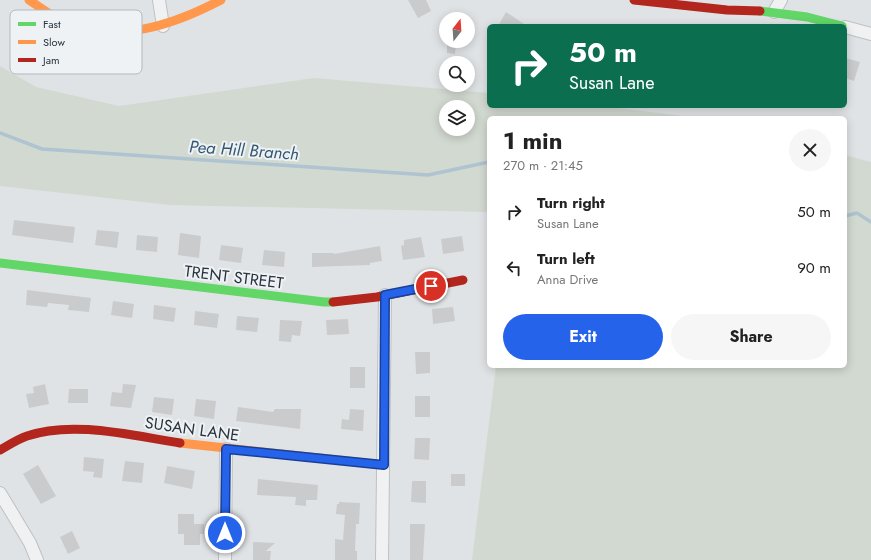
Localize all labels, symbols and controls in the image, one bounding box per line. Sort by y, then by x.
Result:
legend [10,10,142,74]
north arrow [439,12,475,48]
map controls [439,12,475,136]
text: Fast [43,16,61,32]
text: 50 m [569,32,637,73]
text: Slow [43,34,65,50]
icon: right [503,40,555,92]
text: Jam [41,52,60,68]
button: search [439,56,475,92]
text: Susan Lane [569,70,655,96]
button: layers [439,100,475,136]
text: 1 min [503,123,563,158]
button: close [789,129,831,171]
water label: Pea Hill Branch [188,134,300,166]
text: 270 m · 21:45 [503,156,583,175]
text: Turn right [537,192,605,214]
icon: right [503,201,525,223]
text: 50 m [797,201,831,223]
text: Susan Lane [537,214,599,233]
text: Turn left [537,248,595,270]
icon: left [503,257,525,279]
text: 90 m [797,257,831,279]
street label: TRENT STREET [183,259,286,295]
pin [414,269,448,303]
text: Anna Drive [537,270,598,289]
icon: arrive [420,275,442,297]
button: Exit [503,314,663,360]
button: Share [671,314,831,360]
street label: SUSAN LANE [143,411,241,447]
position arrow [204,512,246,554]

